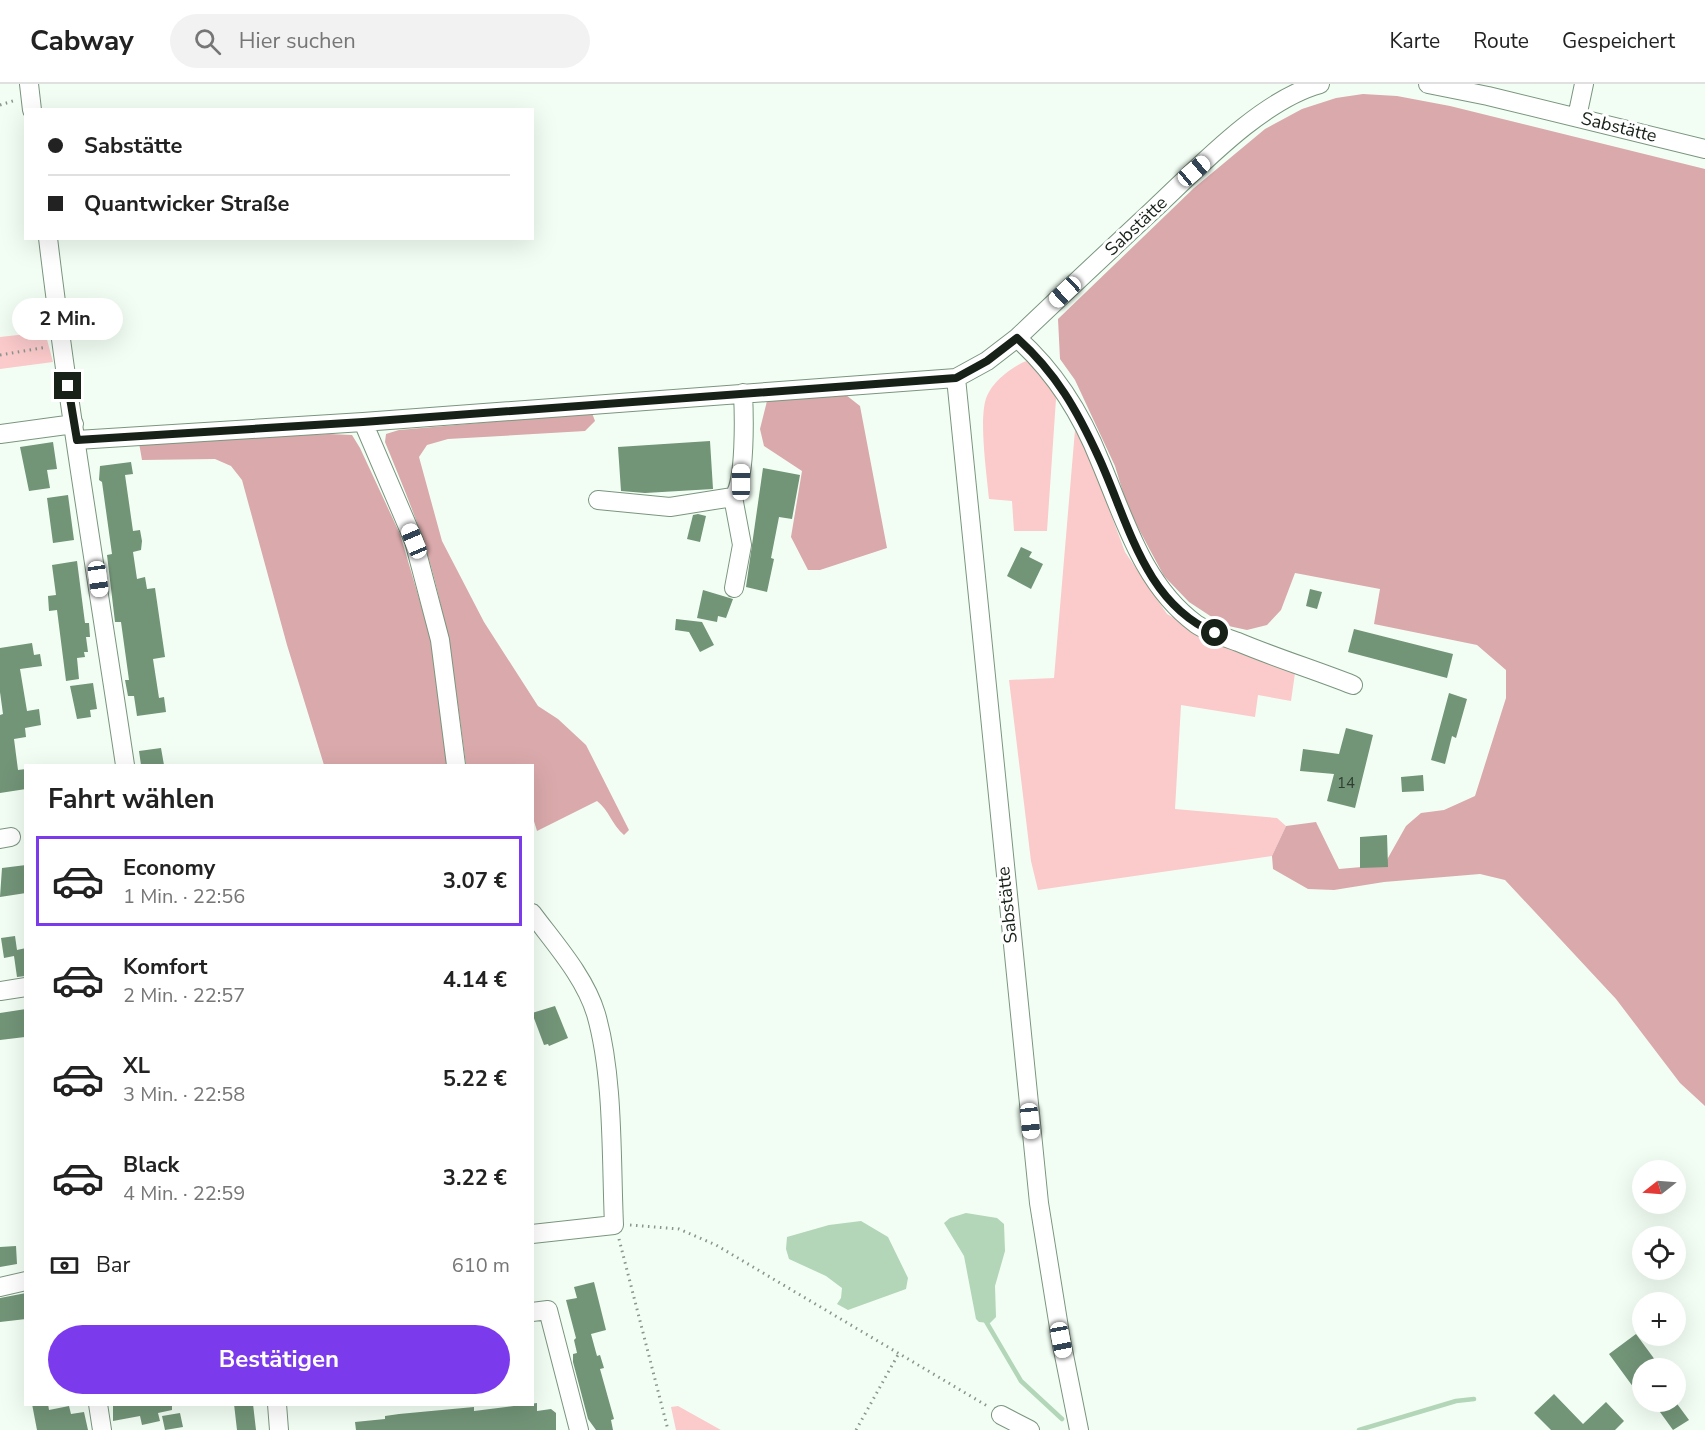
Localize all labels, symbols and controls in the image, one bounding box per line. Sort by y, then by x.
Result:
search box [170,14,590,68]
text: Cabway [30,22,134,60]
icon: search [191,25,224,58]
text: Hier suchen [239,26,356,56]
text: Karte [1390,27,1440,55]
text: Route [1473,27,1529,55]
text: Gespeichert [1562,27,1675,55]
street label: Sabstätte [1579,106,1659,148]
text: Sabstätte [84,131,182,161]
car [1174,153,1214,189]
text: Quantwicker Straße [84,189,289,219]
street label: Sabstätte [1100,191,1172,261]
car [1046,273,1084,311]
callout: 2 Min. [13,299,124,341]
text: 2 Min. [39,305,96,332]
route end [54,372,81,399]
car [732,464,750,500]
car [399,521,429,561]
car [87,560,109,598]
route start [1201,619,1228,646]
house number: 14 [1337,773,1355,793]
text: Fahrt wählen [48,781,214,818]
text: Economy [123,853,215,883]
icon: car [51,854,105,908]
street label: Sabstätte [991,865,1023,945]
text: 3.07 € [443,866,507,896]
text: 1 Min. · 22:56 [123,883,245,910]
text: Komfort [123,952,207,982]
icon: car [51,953,105,1007]
text: 4.14 € [443,965,507,995]
text: 2 Min. · 22:57 [123,982,245,1009]
text: XL [123,1051,150,1081]
icon: car [51,1052,105,1106]
text: 5.22 € [443,1064,507,1094]
text: 3 Min. · 22:58 [123,1081,245,1108]
car [1019,1102,1041,1140]
text: Black [123,1150,179,1180]
icon: car [51,1151,105,1205]
north arrow [1632,1160,1686,1214]
map controls [1632,1160,1686,1412]
text: 3.22 € [443,1163,507,1193]
text: 4 Min. · 22:59 [123,1180,245,1207]
button: locate [1632,1226,1686,1280]
icon: cash [48,1249,81,1282]
text: Bar [96,1250,130,1280]
text: 610 m [452,1252,510,1279]
button: + [1632,1292,1686,1346]
car [1049,1321,1073,1359]
button: Bestätigen [48,1325,510,1394]
button: − [1632,1358,1686,1412]

